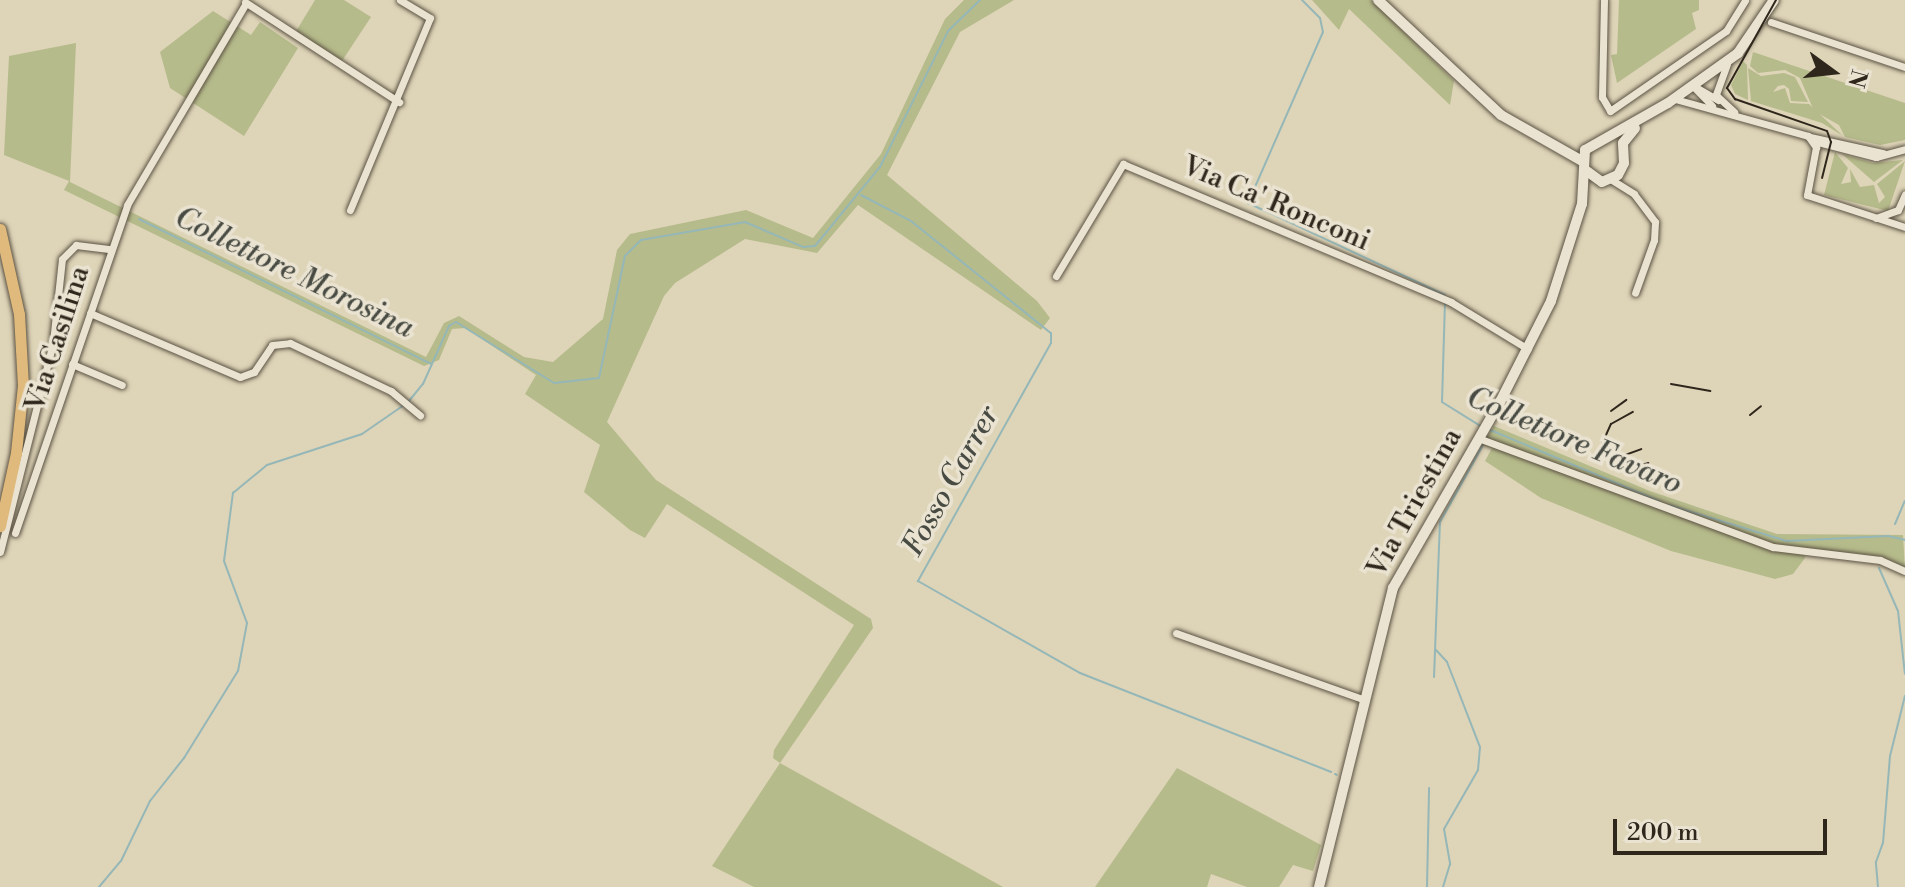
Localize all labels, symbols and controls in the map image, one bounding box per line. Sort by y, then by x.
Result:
north arrow [1793,32,1873,112]
text: N [1841,66,1872,90]
street label: Via Ca' Ronconi [1177,149,1375,259]
water label: Collettore Morosina [169,200,419,346]
street label: Via Casilina [19,262,97,416]
water label: Collettore Favaro [1461,379,1687,503]
water label: Fosso Carrer [895,400,1007,562]
street label: Via Triestina [1360,423,1470,583]
scale bar [1617,803,1831,853]
text: 200 m [1627,818,1698,848]

